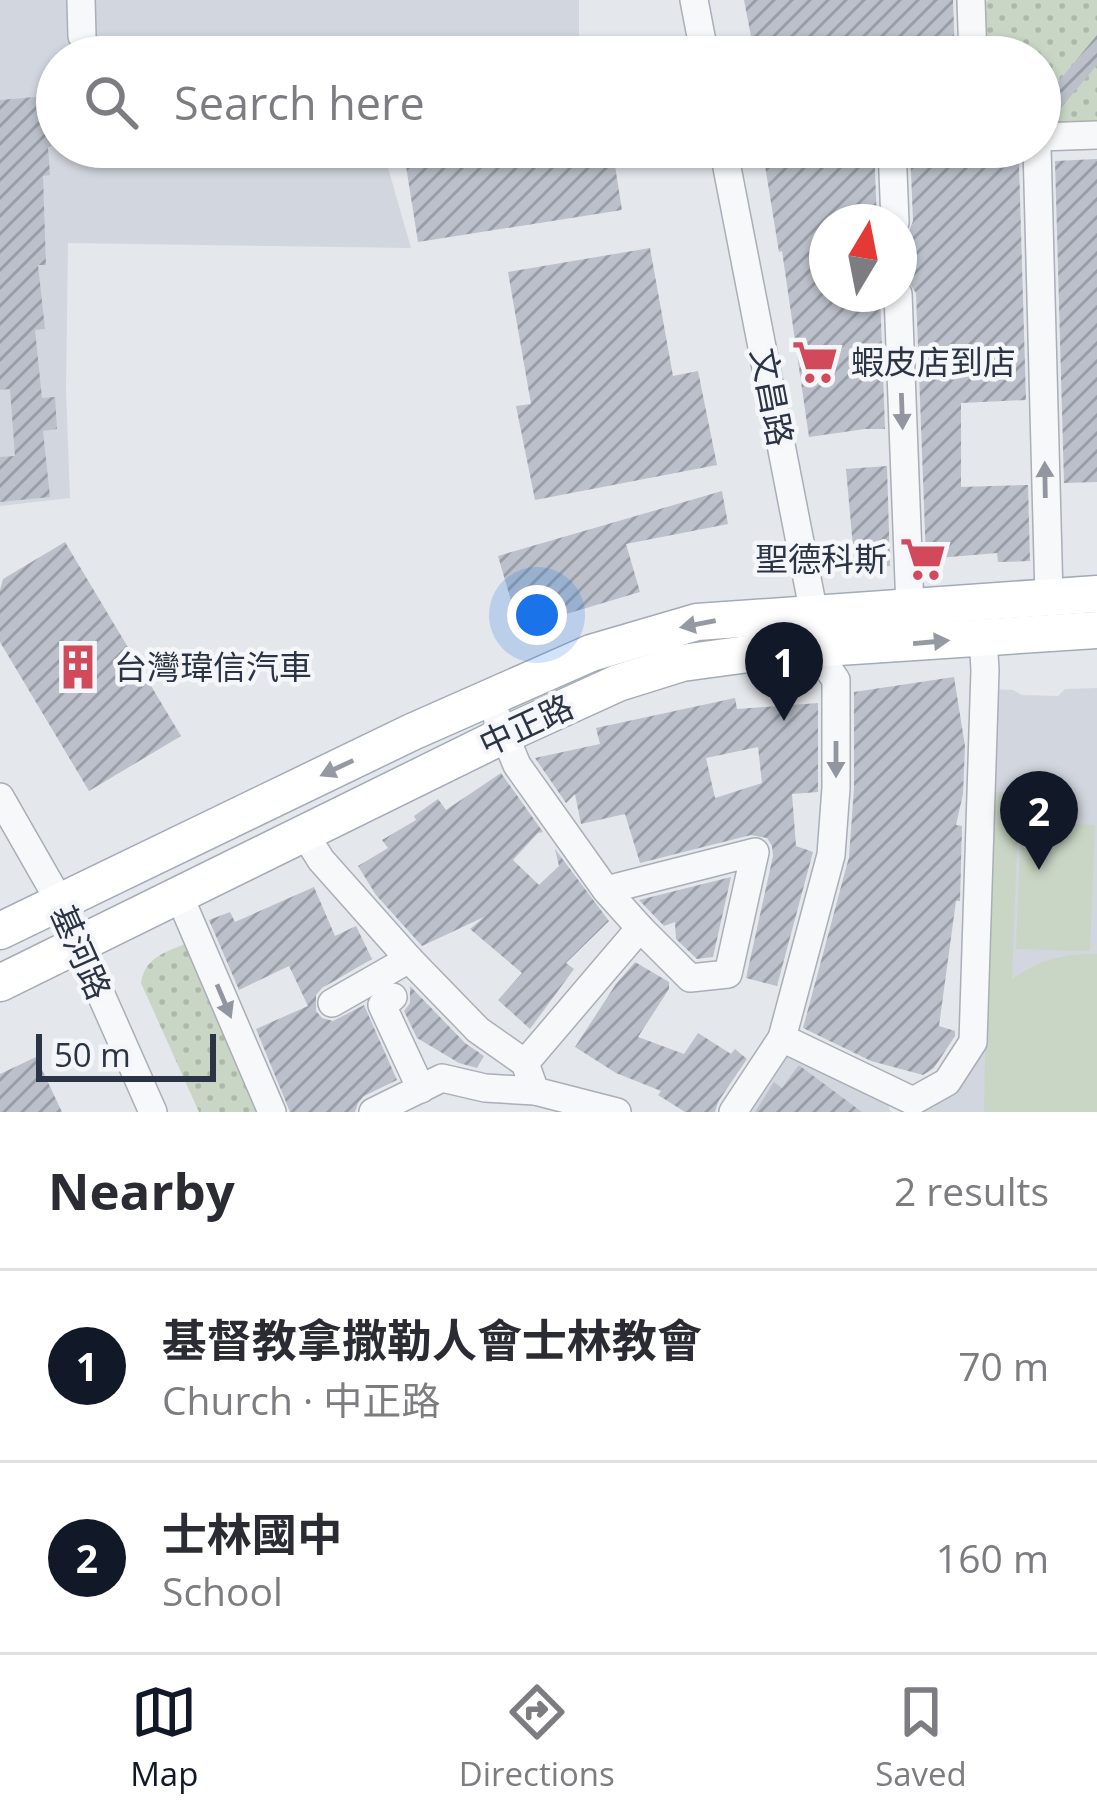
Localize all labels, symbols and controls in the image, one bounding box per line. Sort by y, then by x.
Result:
search box [36,36,1061,168]
icon: search [78,69,144,135]
text: Search here [174,72,425,133]
north arrow [809,204,917,312]
supermarket icon: 蝦皮店到店 [790,337,840,387]
place label: 蝦皮店到店 [851,339,1016,384]
street label: 文昌路 [741,344,804,450]
one-way arrow [893,393,912,431]
one-way arrow [1035,460,1054,498]
supermarket icon: 聖德科斯 [898,534,948,584]
place label: 聖德科斯 [755,536,887,581]
your location [507,585,567,645]
one-way arrow [678,615,716,633]
pin: 1 [745,622,823,721]
one-way arrow [913,632,950,651]
building icon: 台灣瑋信汽車 [53,642,103,692]
place label: 台灣瑋信汽車 [114,644,312,689]
street label: 中正路 [471,683,580,766]
one-way arrow [826,741,846,779]
one-way arrow [319,758,354,778]
pin: 2 [1000,771,1078,870]
street label: 基河路 [41,897,122,1006]
one-way arrow [215,984,234,1020]
scale bar [36,1028,216,1081]
text: 50 m [54,1032,131,1077]
text: Nearby [48,1155,235,1225]
text: 2 results [894,1164,1049,1217]
text: 基督教拿撒勒人會士林教會 [162,1309,702,1370]
text: 1 [76,1339,98,1392]
text: 70 m [958,1339,1049,1392]
text: Church · 中正路 [162,1373,440,1426]
text: 士林國中 [162,1503,342,1564]
text: 2 [76,1531,98,1584]
text: 160 m [936,1531,1049,1584]
text: School [162,1564,283,1617]
tab: Map [130,1679,198,1796]
tab: Directions [459,1679,615,1796]
tab: Saved [875,1679,967,1796]

